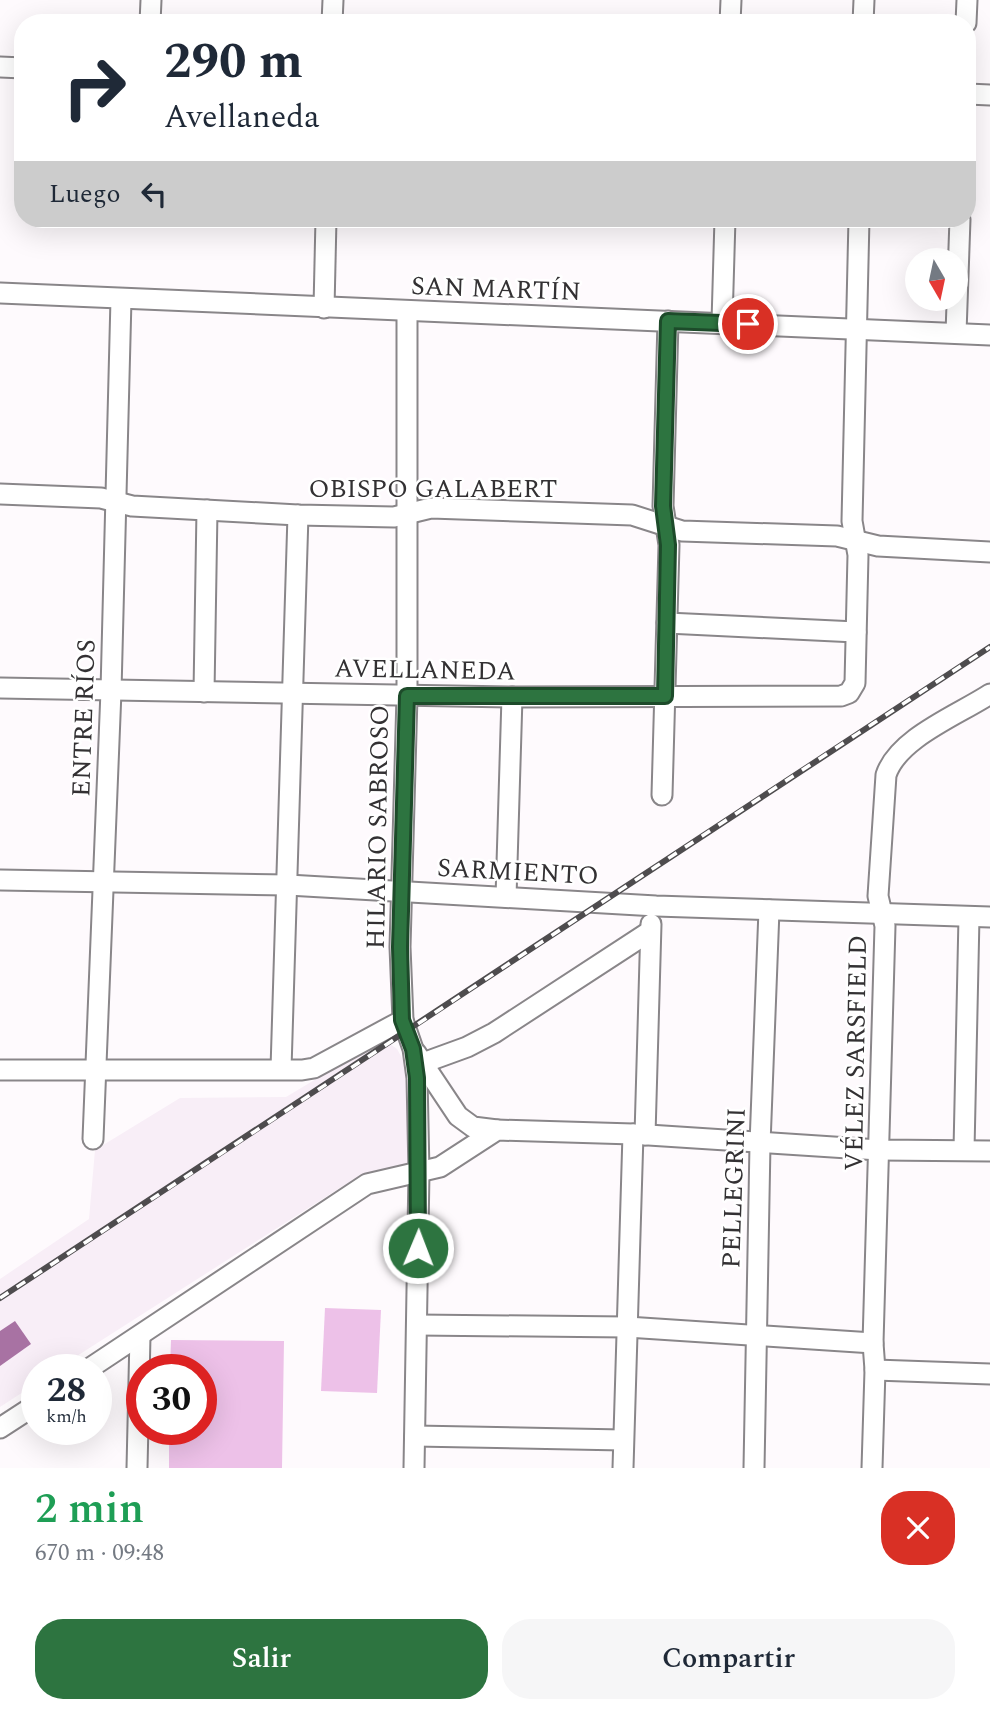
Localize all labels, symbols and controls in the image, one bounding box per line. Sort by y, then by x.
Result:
text: 290 m [164,25,303,100]
icon: right [49,42,140,133]
text: Avellaneda [164,93,320,142]
text: Luego [49,174,121,214]
icon: left [135,175,173,213]
north arrow [905,248,968,312]
map controls [905,248,968,311]
street label: SAN MARTÍN [410,266,582,312]
pin [718,294,778,354]
icon: arrive [729,305,767,343]
street label: OBISPO GALABERT [309,469,557,509]
street label: ENTRE RÍOS [61,638,107,798]
street label: AVELLANEDA [334,648,516,692]
street label: HILARIO SABROSO [356,704,400,950]
street label: SARMIENTO [436,848,600,896]
street label: VÉLEZ SARSFIELD [834,935,878,1171]
street label: PELLEGRINI [711,1107,757,1269]
position arrow [381,1211,455,1285]
speed limit sign: 30 [126,1354,217,1445]
text: 28 [47,1364,86,1417]
text: km/h [46,1403,87,1430]
text: 2 min [35,1478,144,1541]
button: close [881,1491,955,1565]
text: 670 m · 09:48 [35,1536,164,1571]
button: Salir [35,1619,488,1699]
button: Compartir [502,1619,955,1699]

